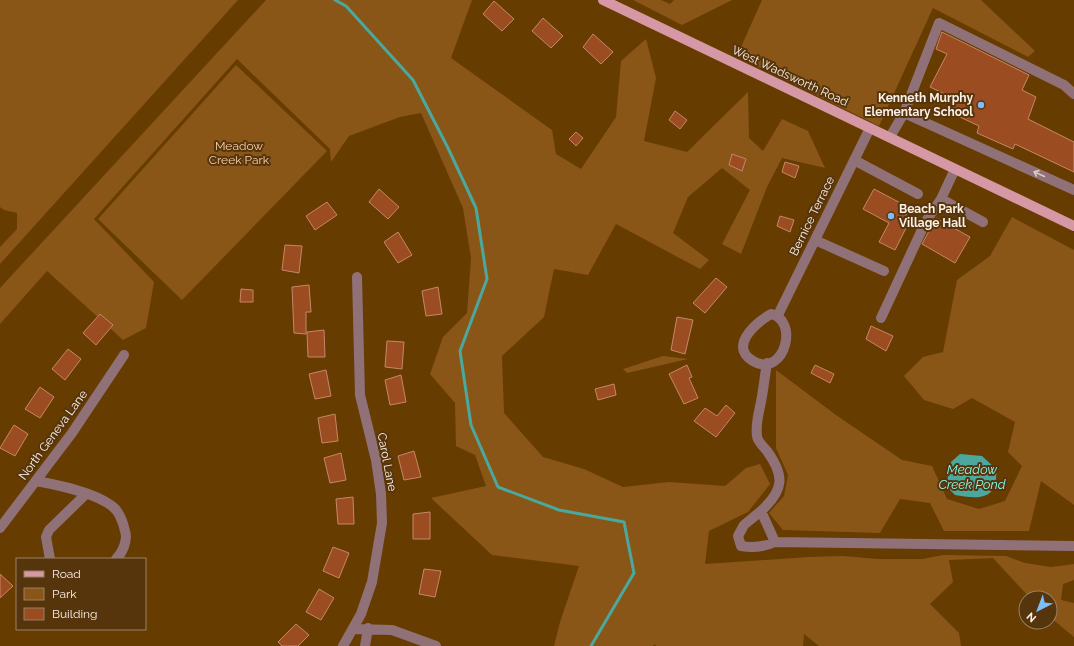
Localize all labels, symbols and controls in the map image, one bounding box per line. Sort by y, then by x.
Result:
street label: West Wadsworth Road [730,43,850,109]
place label: Kenneth Murphy Elementary School [864,91,973,119]
marker: Kenneth Murphy Elementary School [976,100,986,110]
park label: Meadow Creek Park [209,139,270,167]
one-way arrow [1033,170,1045,177]
street label: Bernice Terrace [787,174,837,258]
place label: Beach Park Village Hall [899,202,966,230]
marker: Beach Park Village Hall [886,211,896,221]
street label: North Geneva Lane [16,387,90,483]
street label: Carol Lane [374,431,400,493]
water label: Meadow Creek Pond [938,462,1006,492]
legend [16,558,146,630]
text: Road [52,567,81,581]
text: Park [52,587,77,601]
north arrow [1018,590,1058,630]
text: Building [52,607,98,621]
text: N [1024,609,1039,625]

